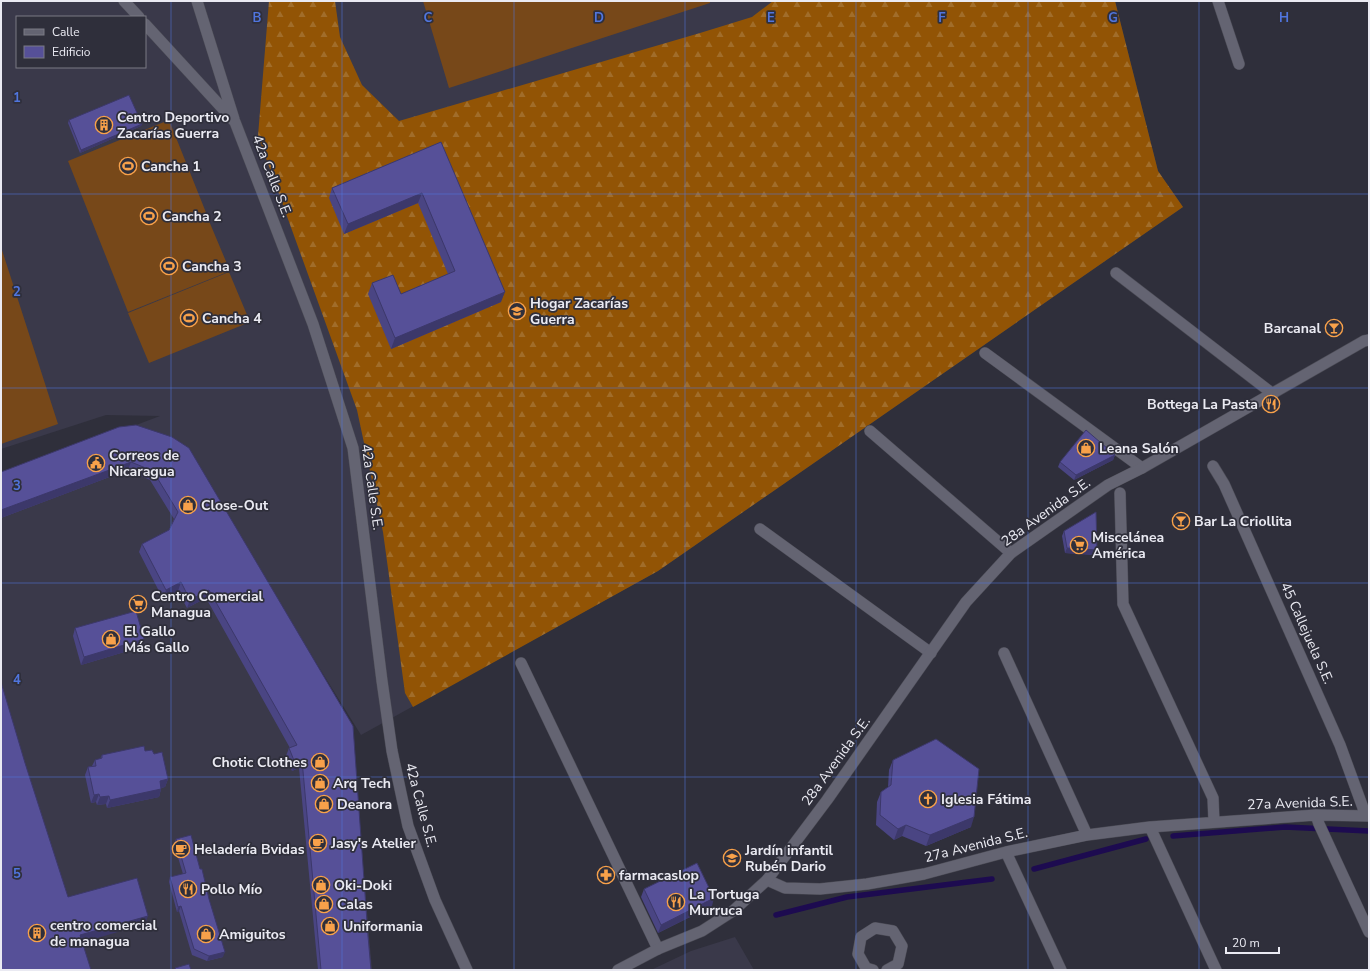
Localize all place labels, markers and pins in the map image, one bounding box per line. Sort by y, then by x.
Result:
place label: Centro Deportivo Zacarías Guerra [117,108,229,143]
building icon: Centro Deportivo Zacarías Guerra [94,115,114,135]
sports icon: Cancha 1 [118,156,138,176]
place label: Cancha 1 [141,157,201,176]
sports icon: Cancha 2 [139,206,159,226]
place label: Cancha 2 [162,207,222,226]
sports icon: Cancha 3 [159,256,179,276]
place label: Cancha 3 [182,257,242,276]
place label: Hogar Zacarías Guerra [530,294,628,329]
school or university icon: Hogar Zacarías Guerra [507,301,527,321]
sports icon: Cancha 4 [179,308,199,328]
place label: Cancha 4 [202,309,262,328]
bar icon: Barcanal [1324,318,1344,338]
place label: Barcanal [1264,319,1322,338]
restaurant icon: Bottega La Pasta [1261,394,1281,414]
place label: Bottega La Pasta [1147,395,1258,414]
shop icon: Leana Salón [1076,438,1096,458]
place label: Leana Salón [1099,439,1179,458]
place label: Correos de Nicaragua [109,446,180,481]
public building icon: Correos de Nicaragua [86,453,106,473]
shop icon: Close-Out [178,495,198,515]
place label: Close-Out [201,496,269,515]
bar icon: Bar La Criollita [1171,511,1191,531]
place label: Bar La Criollita [1194,512,1292,531]
place label: Miscelánea América [1092,528,1164,563]
supermarket icon: Miscelánea América [1069,535,1089,555]
place label: Centro Comercial Managua [151,587,264,622]
supermarket icon: Centro Comercial Managua [128,594,148,614]
place label: El Gallo Más Gallo [124,622,189,657]
shop icon: El Gallo Más Gallo [101,629,121,649]
shop icon: Chotic Clothes [310,752,330,772]
place label: Chotic Clothes [212,753,307,772]
shop icon: Arq Tech [310,773,330,793]
place label: Arq Tech [333,774,391,793]
church icon: Iglesia Fátima [918,789,938,809]
place label: Iglesia Fátima [941,790,1031,809]
shop icon: Deanora [314,794,334,814]
place label: Deanora [337,795,392,814]
cafe icon: Jasy's Atelier [308,833,328,853]
place label: Jasy's Atelier [330,834,416,853]
cafe icon: Heladería Bvidas [171,839,191,859]
place label: Heladería Bvidas [194,840,305,859]
place label: Jardín infantil Rubén Dario [744,841,834,876]
school or university icon: Jardín infantil Rubén Dario [722,848,742,868]
pharmacy icon: farmacaslop [596,865,616,885]
place label: farmacaslop [619,866,699,885]
shop icon: Oki-Doki [311,875,331,895]
place label: Oki-Doki [334,876,392,895]
restaurant icon: Pollo Mío [178,879,198,899]
place label: Pollo Mío [201,880,262,899]
place label: La Tortuga Murruca [689,885,759,920]
restaurant icon: La Tortuga Murruca [666,892,686,912]
shop icon: Calas [314,894,334,914]
place label: Calas [337,895,373,914]
place label: centro comercial de managua [50,916,157,951]
shop icon: Uniformania [320,916,340,936]
place label: Uniformania [343,917,423,936]
building icon: centro comercial de managua [27,923,47,943]
shop icon: Amiguitos [196,924,216,944]
place label: Amiguitos [219,925,286,944]

